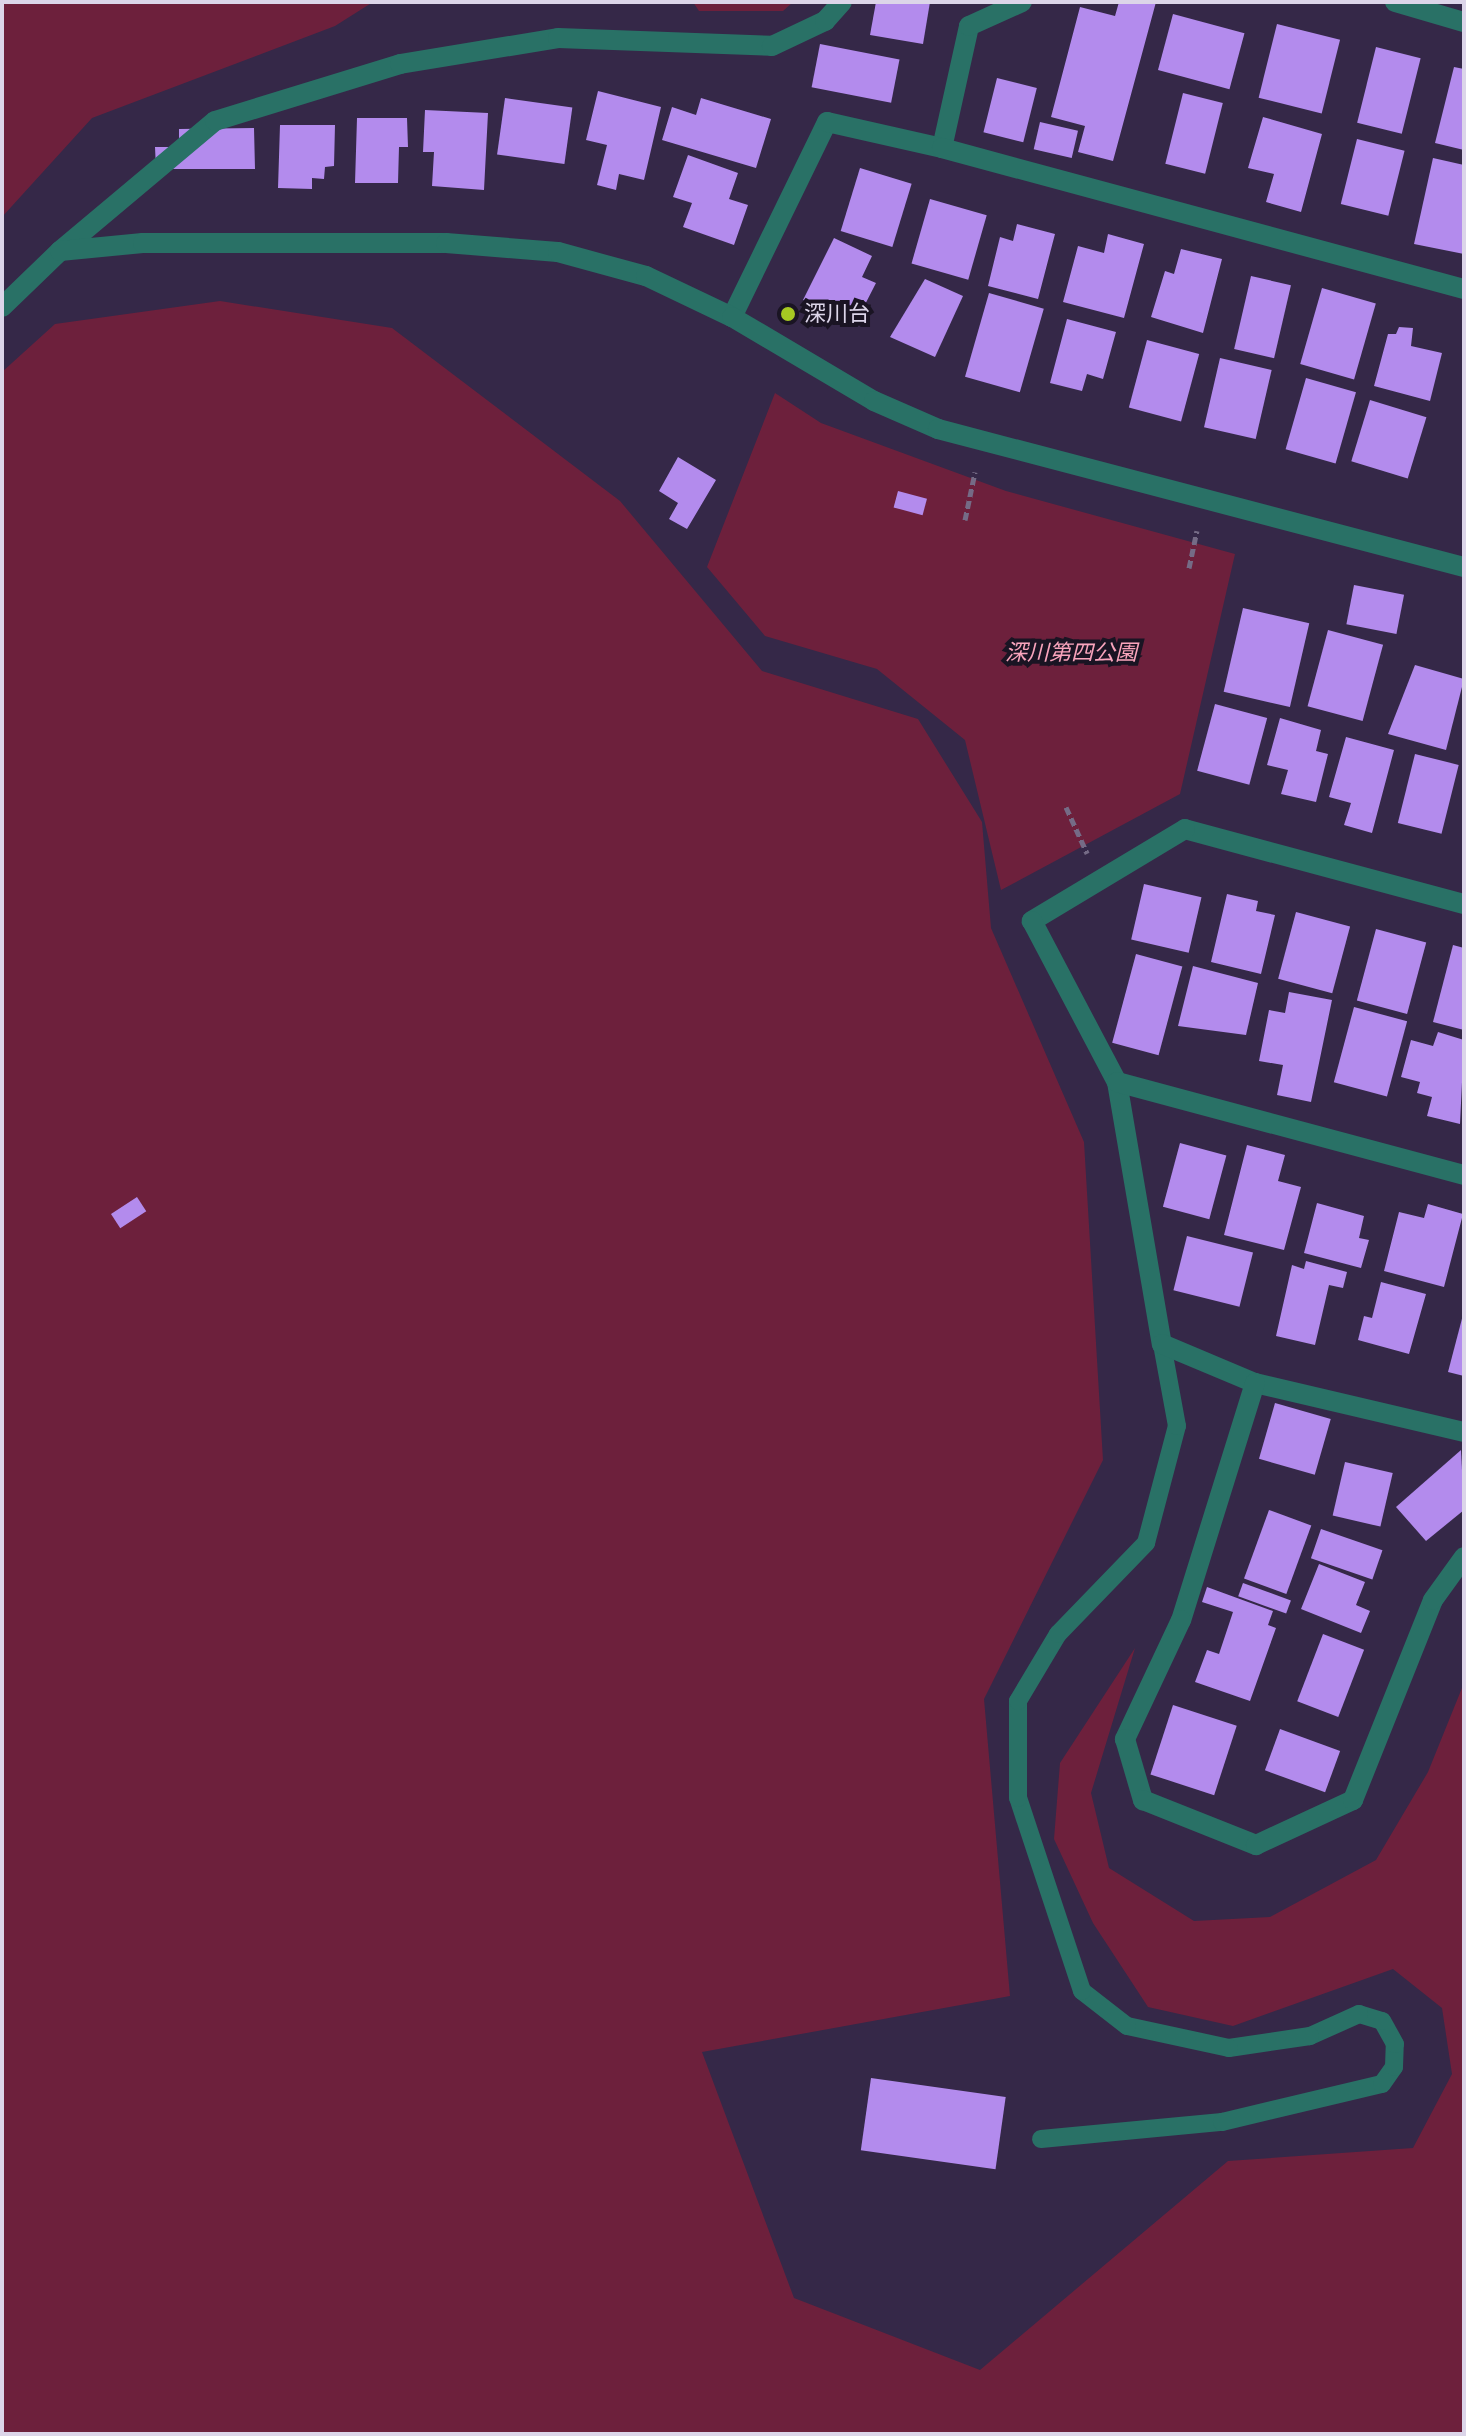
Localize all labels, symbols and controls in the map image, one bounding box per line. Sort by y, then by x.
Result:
place label: 深川台 [804,301,870,327]
marker: 深川台 [779,305,797,323]
park label: 深川第四公園 [1005,640,1137,666]

